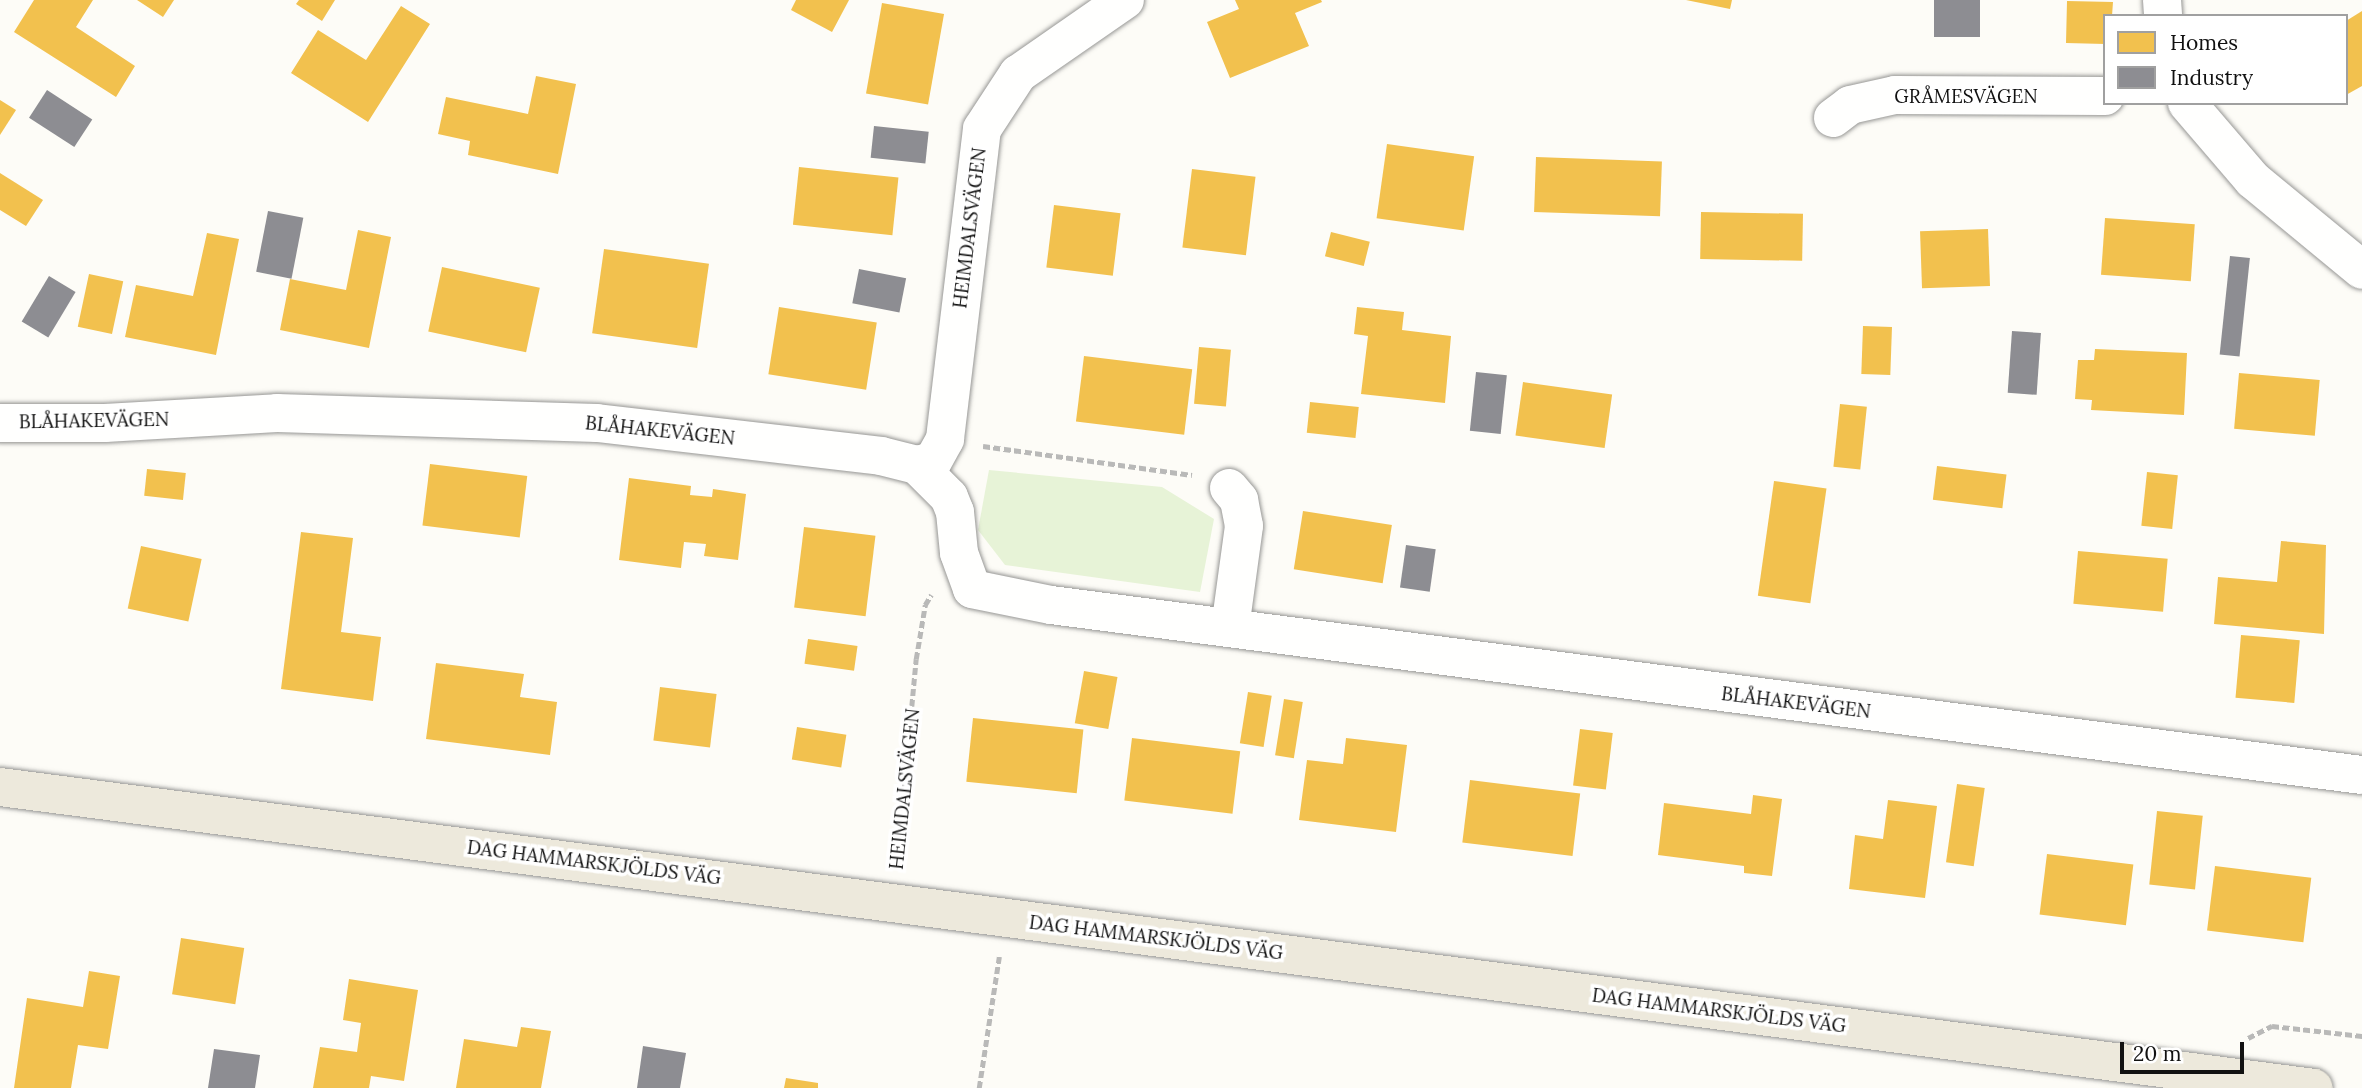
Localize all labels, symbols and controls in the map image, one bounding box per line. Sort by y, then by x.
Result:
legend [2103,14,2348,105]
text: Homes [2170,29,2238,56]
text: Industry [2170,64,2253,91]
street label: GRÅMESVÄGEN [1894,86,2038,108]
street label: HEIMDALSVÄGEN [949,146,991,310]
street label: BLÅHAKEVÄGEN [19,408,169,434]
street label: BLÅHAKEVÄGEN [584,412,736,450]
street label: BLÅHAKEVÄGEN [1720,683,1872,723]
street label: HEIMDALSVÄGEN [885,707,925,871]
street label: DAG HAMMARSKJÖLDS VÄG [466,836,722,890]
street label: DAG HAMMARSKJÖLDS VÄG [1028,911,1284,965]
street label: DAG HAMMARSKJÖLDS VÄG [1591,984,1847,1038]
scale bar [2124,1028,2248,1072]
text: 20 m [2133,1040,2182,1067]

